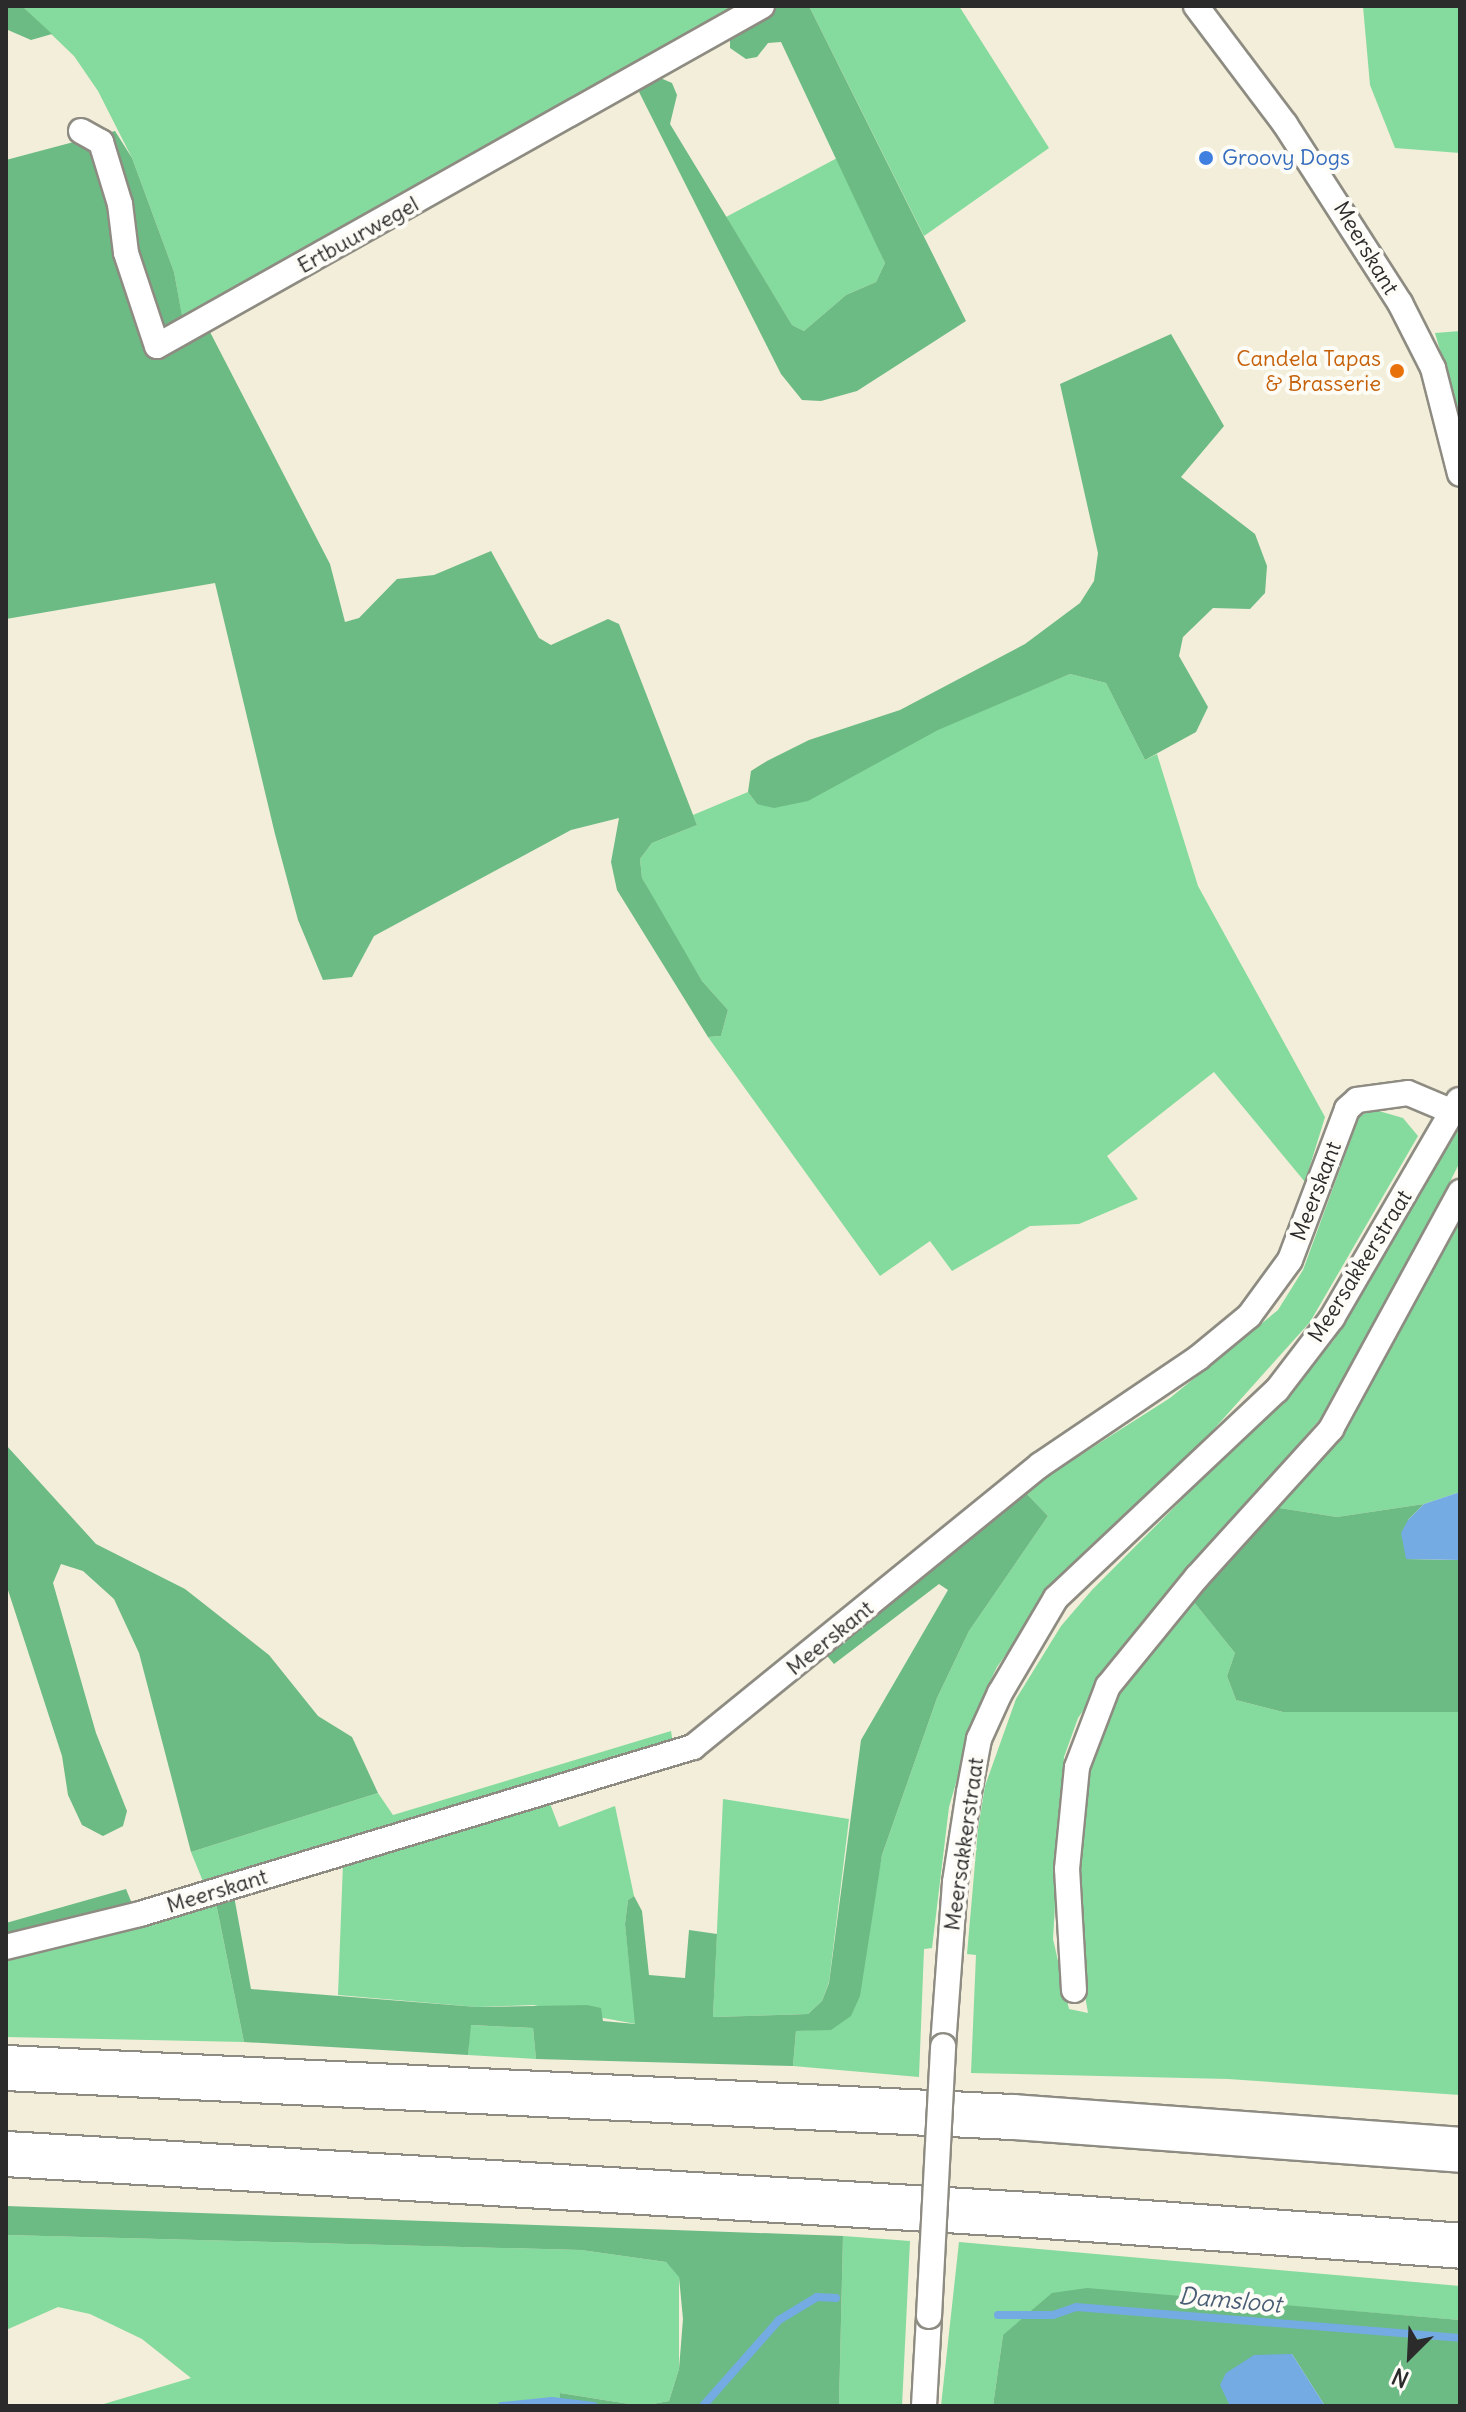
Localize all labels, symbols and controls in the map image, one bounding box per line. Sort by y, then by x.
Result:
place label: Groovy Dogs [1222,145,1350,171]
marker: Groovy Dogs [1197,149,1215,167]
street label: Ertbuurwegel [293,191,423,279]
street label: Meerskant [1328,197,1404,299]
place label: Candela Tapas & Brasserie [1236,345,1381,396]
marker: Candela Tapas & Brasserie [1388,362,1406,380]
street label: Meerskant [1285,1138,1347,1244]
street label: Meersakkerstraat [1303,1185,1417,1347]
street label: Meerskant [781,1595,879,1681]
street label: Meersakkerstraat [939,1756,989,1932]
street label: Meerskant [163,1863,271,1919]
water label: Damsloot [1177,2281,1283,2319]
north arrow [1370,2316,1450,2396]
text: N [1388,2362,1413,2394]

